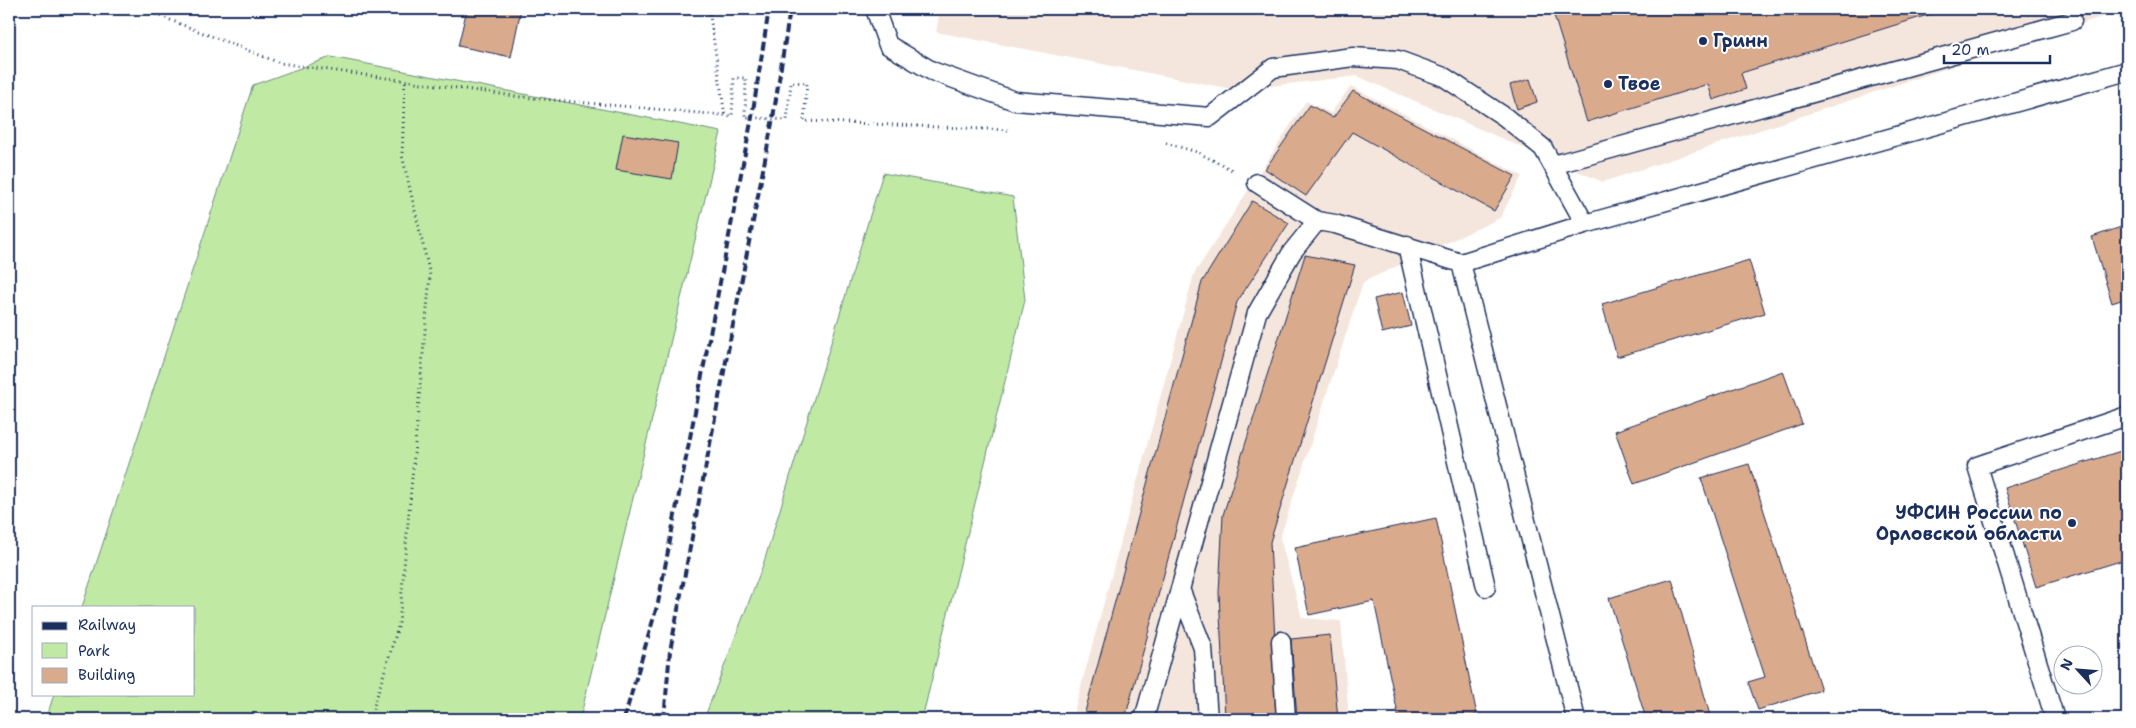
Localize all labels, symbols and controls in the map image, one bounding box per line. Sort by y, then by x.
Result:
place label: Гринн [1713,29,1768,53]
scale bar [1944,32,2050,64]
marker: Гринн [1697,35,1709,47]
text: 20 m [1951,40,1990,60]
place label: Твое [1618,72,1661,96]
marker: Твое [1602,78,1614,90]
place label: УФСИН России по Орловской области [1876,501,2062,546]
marker: УФСИН России по Орловской области [2066,517,2078,529]
legend [32,606,195,696]
text: Railway [78,615,136,635]
text: Park [78,641,110,661]
north arrow [2054,646,2104,696]
text: N [2056,655,2077,673]
text: Building [78,665,135,685]

